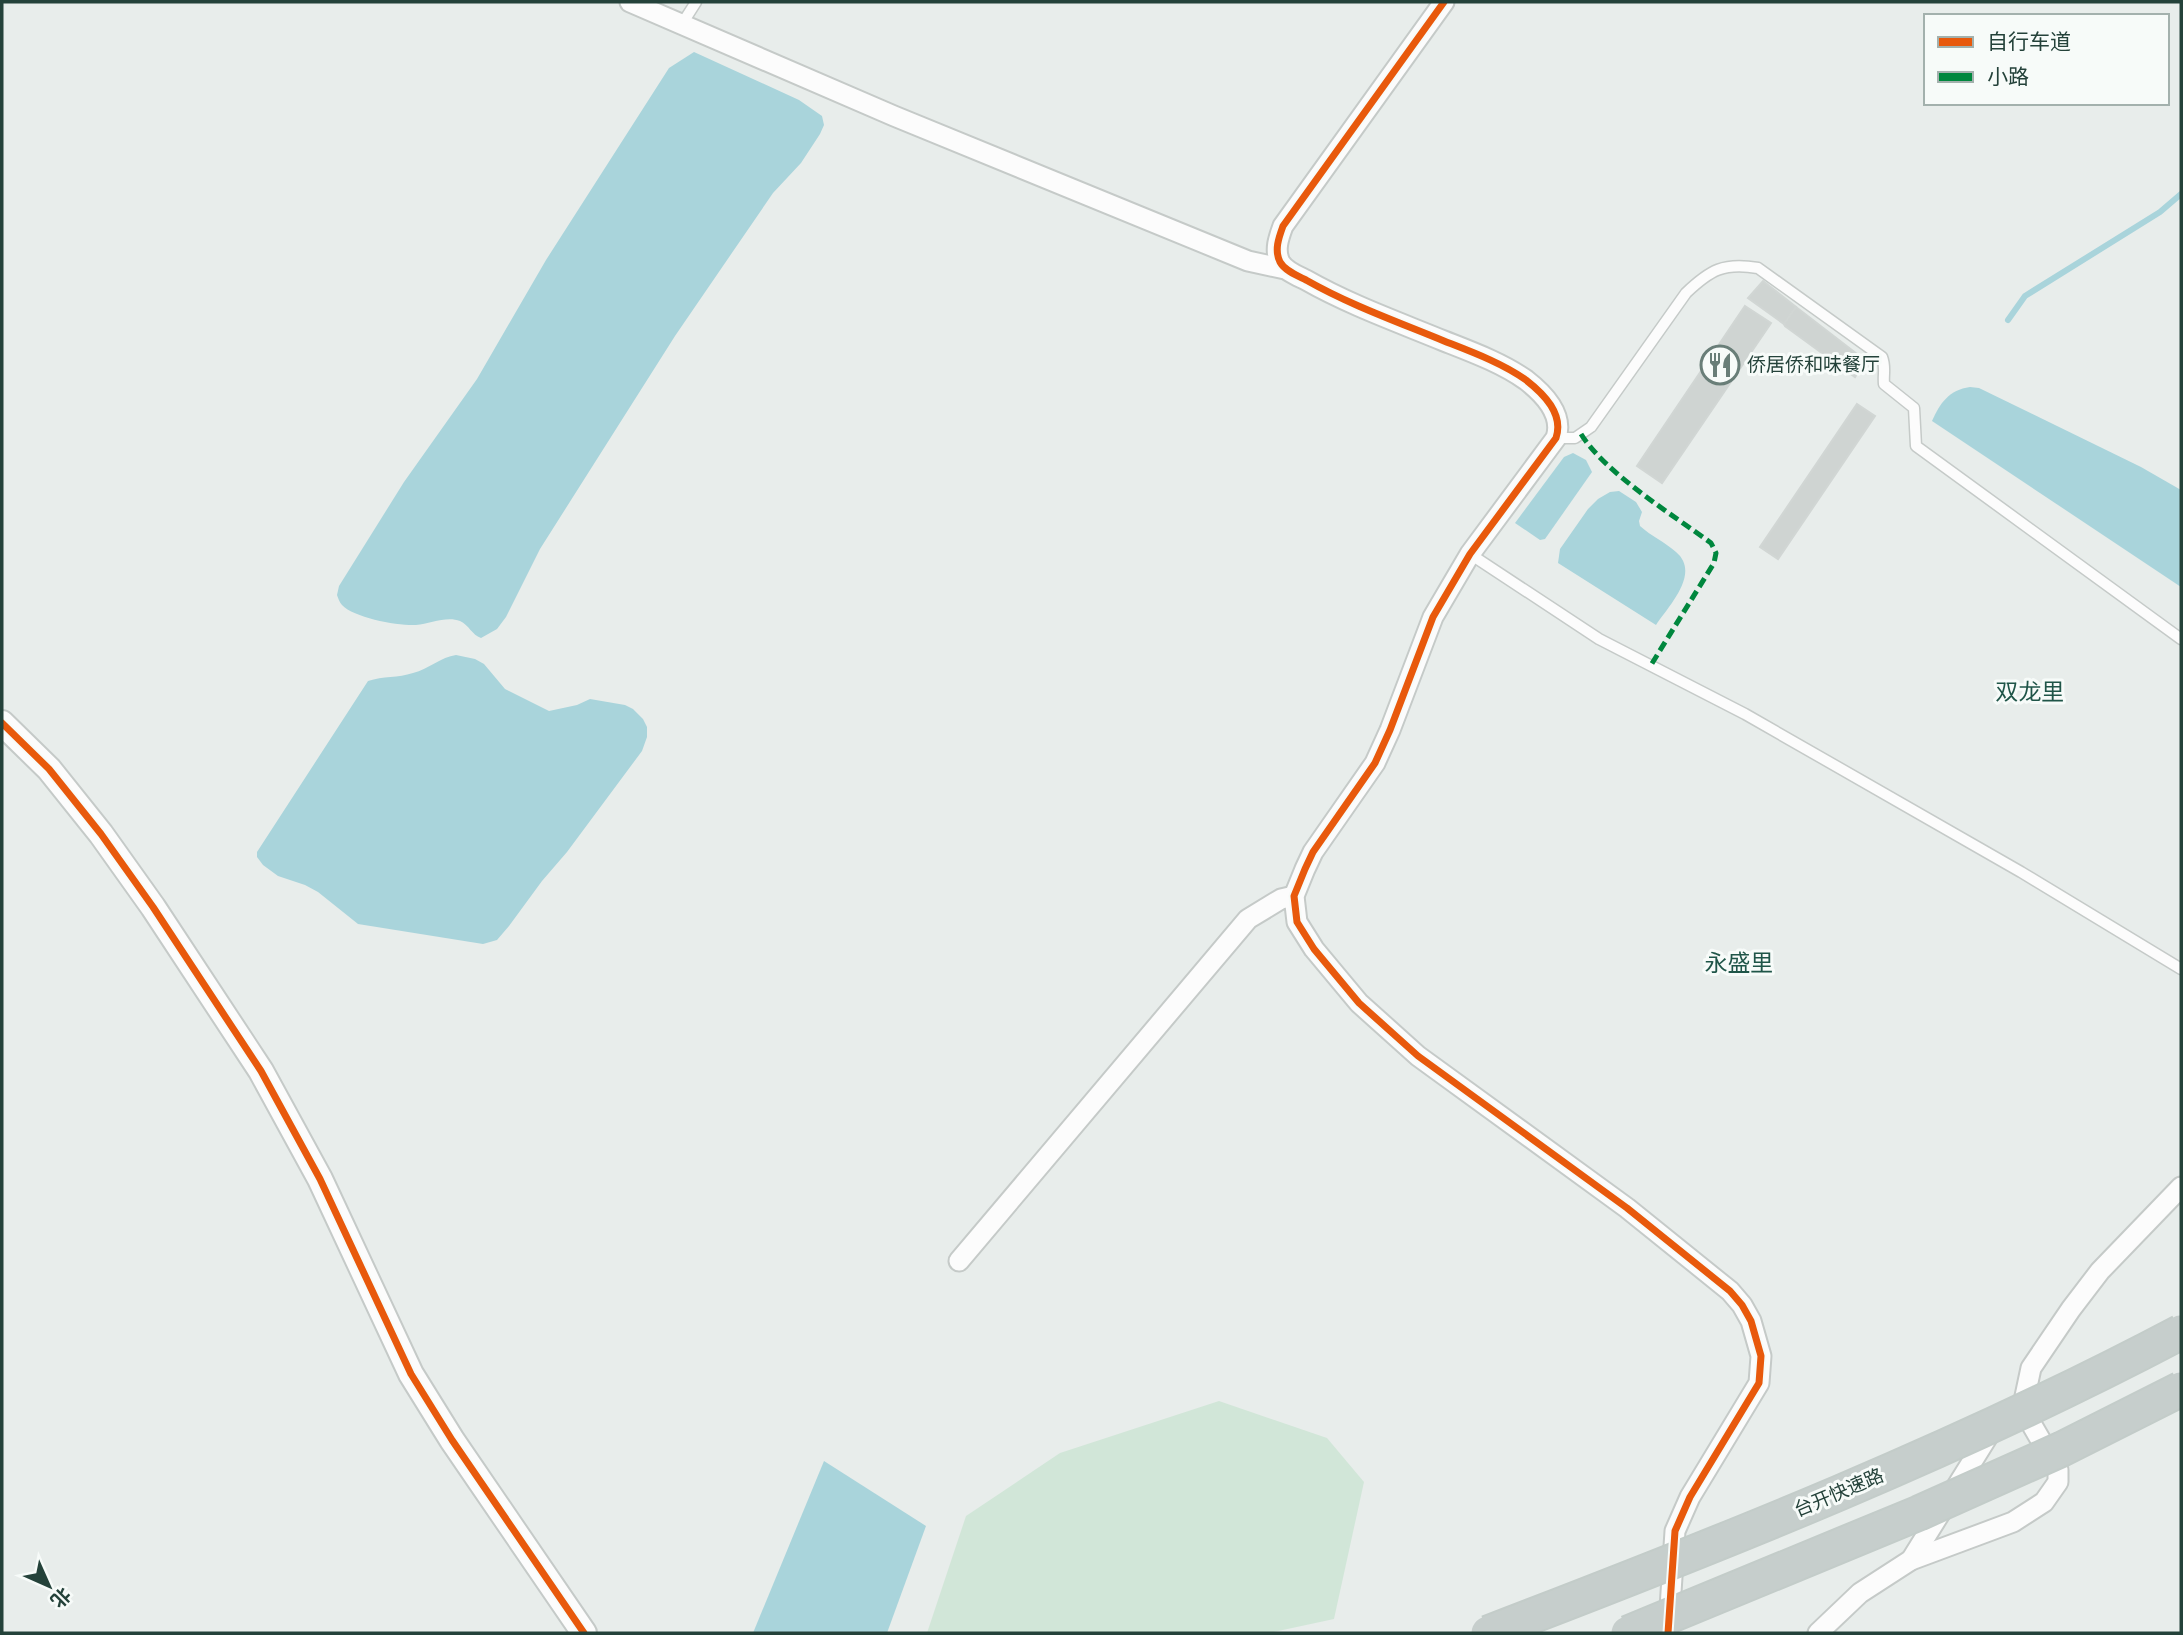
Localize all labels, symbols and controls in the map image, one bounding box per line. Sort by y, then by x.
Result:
legend [1924,14,2169,105]
text: 自行车道 [1987,29,2071,55]
text: 小路 [1987,64,2029,90]
restaurant icon: 侨居侨和味餐厅 [1699,344,1741,386]
place label: 侨居侨和味餐厅 [1747,353,1880,377]
district label: 双龙里 [1996,678,2065,707]
district label: 永盛里 [1705,949,1774,978]
street label: 台开快速路 [1791,1463,1887,1523]
north arrow [14,1551,84,1621]
text: 北 [45,1582,76,1613]

